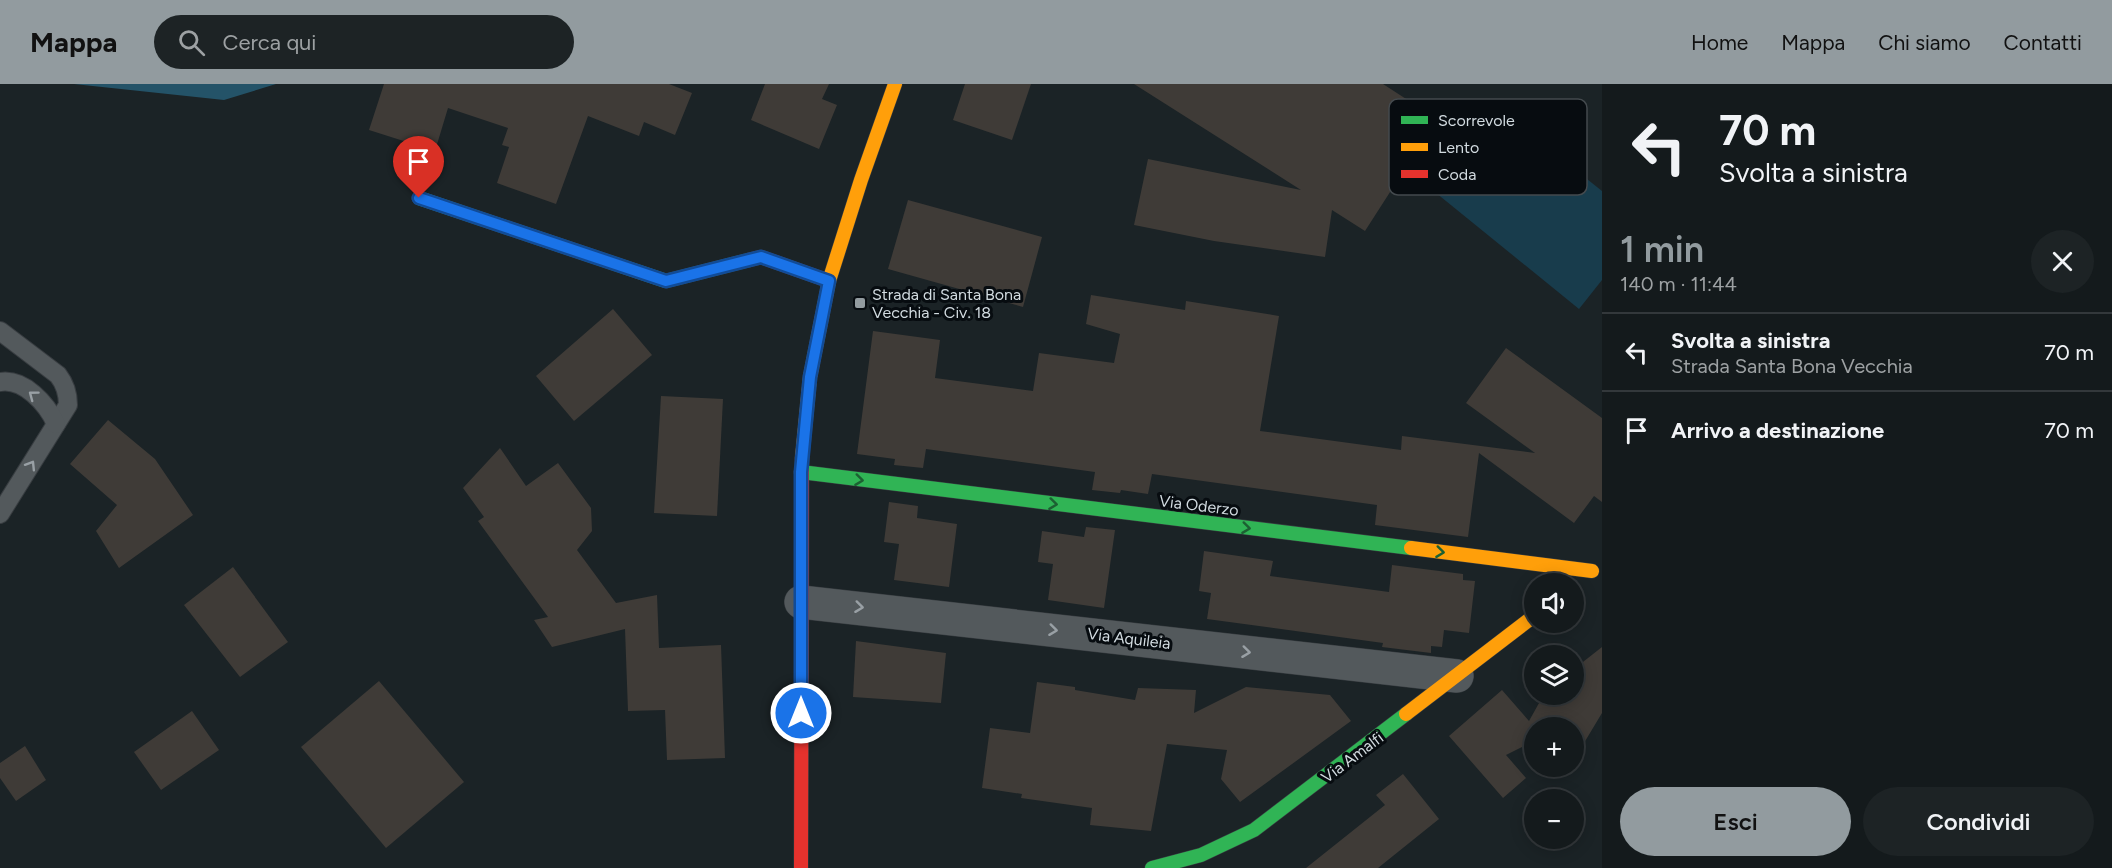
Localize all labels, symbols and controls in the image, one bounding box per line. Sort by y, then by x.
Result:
search box [154,15,574,69]
text: Mappa [30,25,118,59]
icon: search [175,26,208,59]
text: Cerca qui [223,29,316,56]
text: Home [1691,30,1748,55]
text: Mappa [1781,30,1845,55]
text: Chi siamo [1878,30,1971,55]
text: Contatti [2004,30,2082,55]
legend [1389,99,1587,195]
text: 70 m [1719,105,1816,156]
icon: left [1620,108,1698,186]
text: Scorrevole [1438,111,1515,130]
pin [393,136,444,198]
text: Lento [1438,138,1479,157]
icon: arrive [402,145,435,178]
text: Svolta a sinistra [1719,156,1908,189]
text: Coda [1438,165,1476,184]
text: 1 min [1620,228,1704,271]
button: close [2031,230,2094,293]
text: 140 m · 11:44 [1620,272,1737,296]
place label: Strada di Santa Bona Vecchia - Civ. 18 [872,285,1021,322]
marker: Strada di Santa Bona Vecchia - Civ. 18 [853,296,867,310]
text: Svolta a sinistra [1671,327,1830,354]
icon: left [1620,336,1653,369]
text: 70 m [2044,339,2094,366]
text: Strada Santa Bona Vecchia [1671,354,1913,378]
one-way arrow [29,392,40,403]
icon: arrive [1620,414,1653,447]
text: Arrivo a destinazione [1671,417,1884,444]
text: 70 m [2044,417,2094,444]
one-way arrow [23,460,34,471]
one-way arrow [855,473,864,485]
street label: Via Oderzo [1158,491,1240,520]
one-way arrow [1048,497,1057,509]
one-way arrow [1242,521,1251,534]
one-way arrow [1435,545,1444,558]
map controls [1524,573,1584,849]
button: sound [1524,573,1584,633]
one-way arrow [854,600,864,613]
one-way arrow [1048,623,1057,635]
street label: Via Aquileia [1086,624,1172,653]
one-way arrow [1242,645,1251,658]
button: layers [1524,645,1584,705]
position arrow [769,681,833,745]
button: + [1524,717,1584,777]
street label: Via Amalfi [1318,728,1387,787]
button: Esci [1620,787,1851,856]
button: Condividi [1863,787,2094,856]
button: − [1524,789,1584,849]

